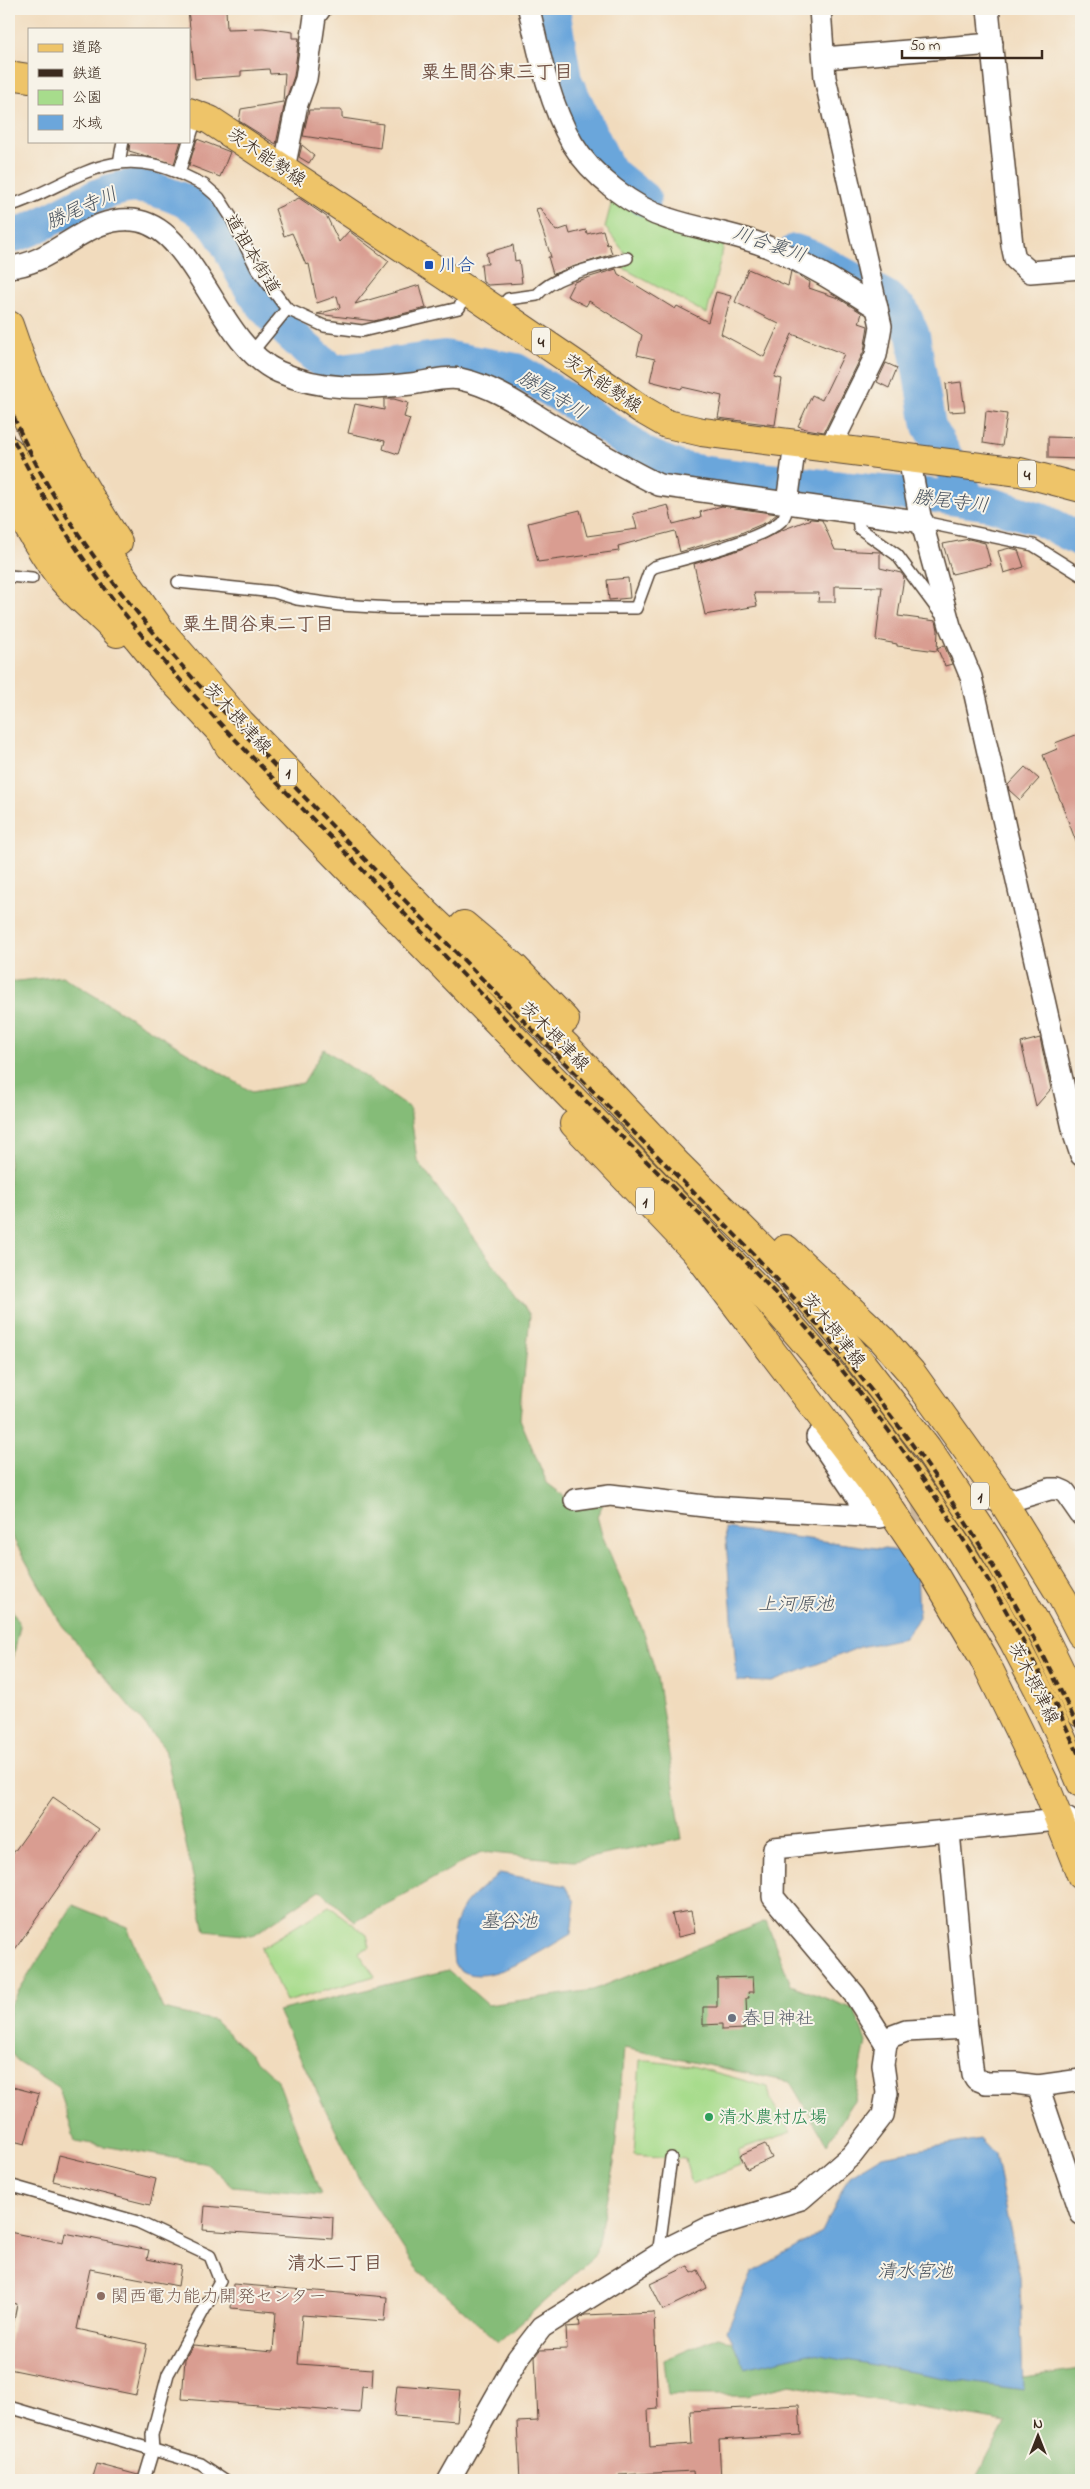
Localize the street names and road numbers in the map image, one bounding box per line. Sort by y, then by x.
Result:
street label: 茨木能勢線 [221,123,310,195]
street label: 道祖本街道 [217,210,286,300]
road number: 4 [532,328,550,354]
street label: 茨木能勢線 [557,349,646,421]
road number: 4 [1018,460,1036,488]
street label: 茨木摂津線 [196,678,277,761]
road number: 1 [279,759,297,786]
street label: 茨木摂津線 [513,996,595,1078]
road number: 1 [636,1188,654,1214]
street label: 茨木摂津線 [794,1288,871,1374]
road number: 1 [971,1482,989,1510]
street label: 茨木摂津線 [1000,1638,1064,1730]

